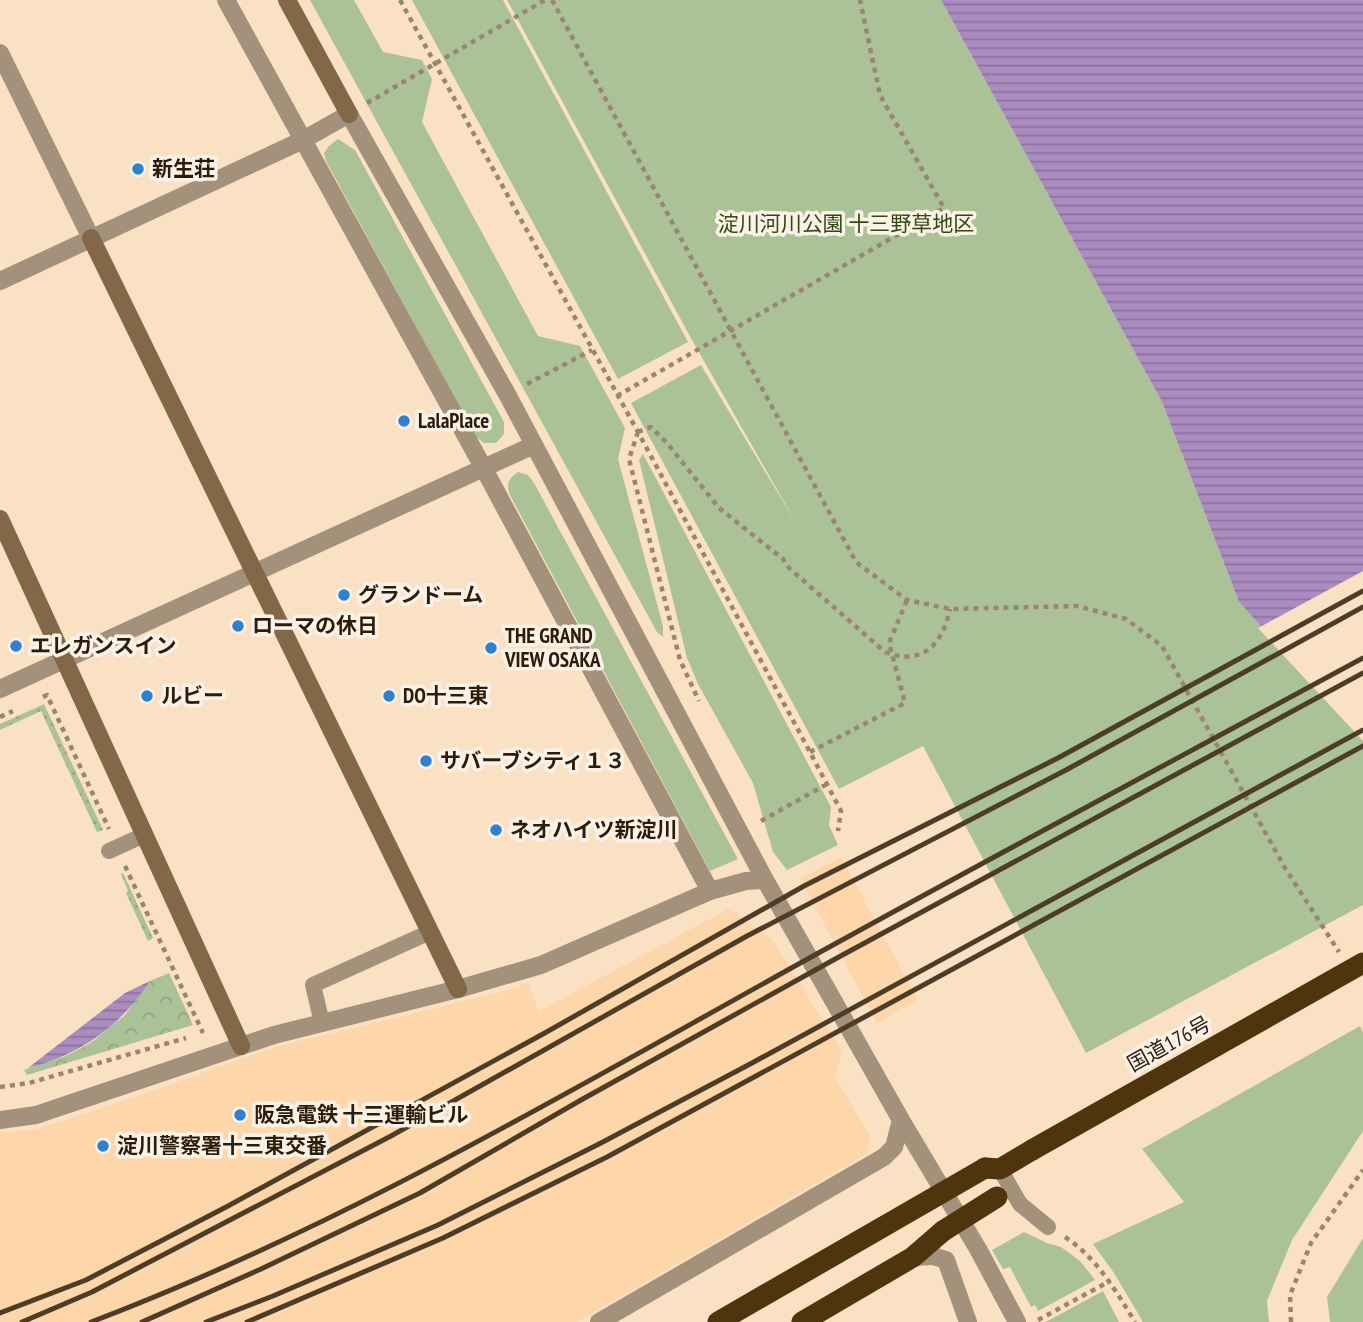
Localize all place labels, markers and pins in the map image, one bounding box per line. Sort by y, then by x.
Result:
place label: 新生荘 [152,155,215,182]
marker: 新生荘 [130,161,146,177]
place label: LalaPlace [418,407,489,434]
marker: LalaPlace [396,413,412,429]
place label: グランドーム [358,581,483,608]
marker: グランドーム [336,587,352,603]
place label: ローマの休日 [252,612,378,639]
marker: ローマの休日 [230,618,246,634]
place label: THE GRAND VIEW OSAKA [504,622,601,673]
place label: エレガンスイン [30,632,177,659]
marker: エレガンスイン [8,638,24,654]
marker: THE GRAND VIEW OSAKA [483,640,499,656]
place label: ルビー [161,682,224,709]
place label: DO十三東 [403,682,489,709]
marker: ルビー [139,688,155,704]
marker: DO十三東 [381,688,397,704]
place label: サバーブシティ１３ [440,747,626,774]
marker: サバーブシティ１３ [418,753,434,769]
place label: ネオハイツ新淀川 [510,816,678,843]
marker: ネオハイツ新淀川 [488,822,504,838]
place label: 阪急電鉄 十三運輸ビル [254,1101,468,1128]
marker: 阪急電鉄 十三運輸ビル [232,1107,248,1123]
place label: 淀川警察署十三東交番 [117,1132,327,1159]
marker: 淀川警察署十三東交番 [95,1138,111,1154]

